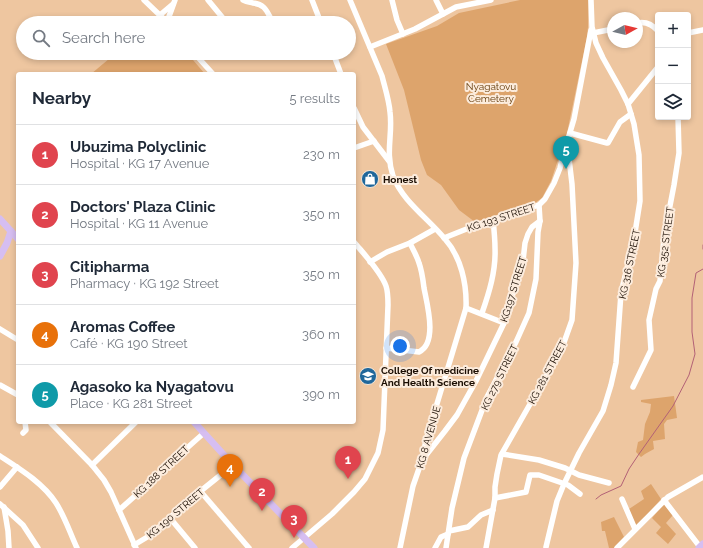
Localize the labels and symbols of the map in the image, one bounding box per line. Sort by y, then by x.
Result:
north arrow [607,12,643,48]
park label: Nyagatovu Cemetery [466,81,516,104]
pin: 5 [553,136,579,169]
shop icon: Honest [360,169,380,189]
place label: Honest [383,174,417,185]
street label: KG 193 STREET [466,201,536,234]
street label: KG 352 STREET [655,206,676,278]
street label: KG 316 STREET [617,228,642,300]
street label: KG197 STREET [498,255,529,323]
your location [390,336,410,356]
street label: KG 281 STREET [526,338,569,406]
street label: KG 279 STREET [479,343,520,412]
place label: College Of medicine And Health Science [381,365,479,388]
school or university icon: College Of medicine And Health Science [358,366,378,386]
street label: KG 8 AVENUE [414,405,443,470]
street label: KG 188 STREET [131,443,191,500]
pin: 1 [335,446,361,479]
pin: 4 [217,454,243,487]
pin: 2 [249,478,275,511]
street label: KG 190 STREET [144,486,206,541]
pin: 3 [281,505,307,538]

